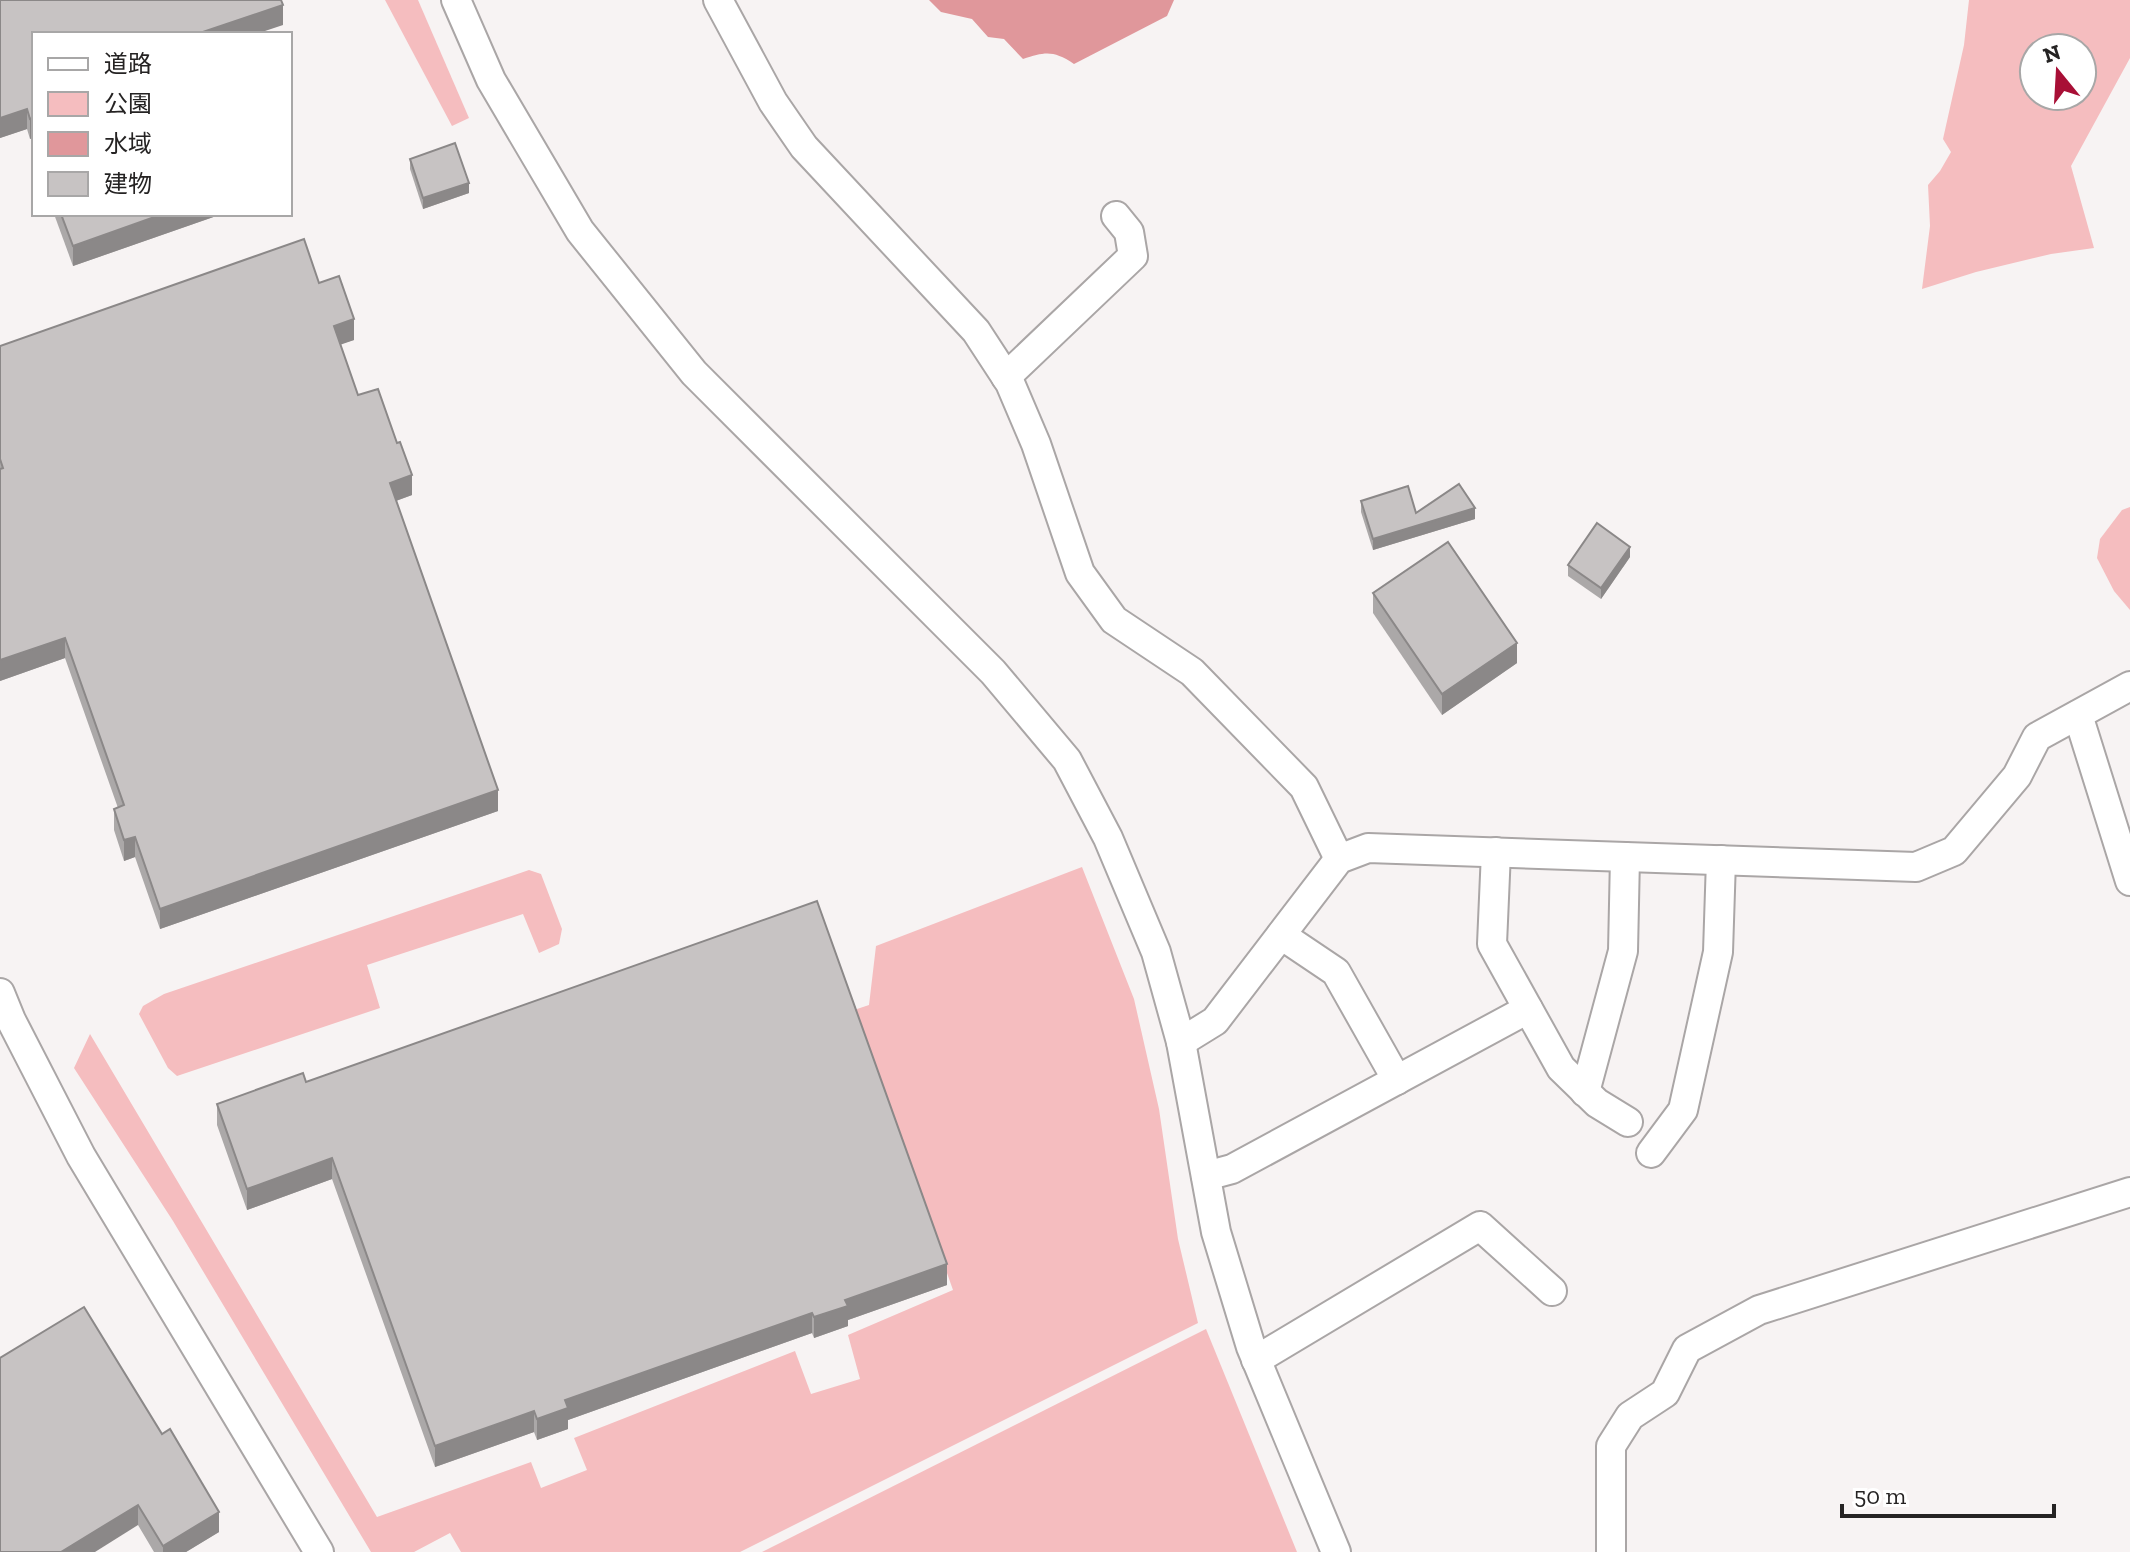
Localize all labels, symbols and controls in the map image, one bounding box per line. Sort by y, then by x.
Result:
legend [32,32,292,216]
north arrow [2018,32,2098,112]
text: N [2040,38,2064,69]
text: 道路 [104,49,152,78]
text: 公園 [104,89,152,118]
text: 水域 [104,129,152,158]
text: 建物 [104,169,152,198]
scale bar [1842,1468,2054,1518]
text: 50 m [1854,1481,1907,1510]

